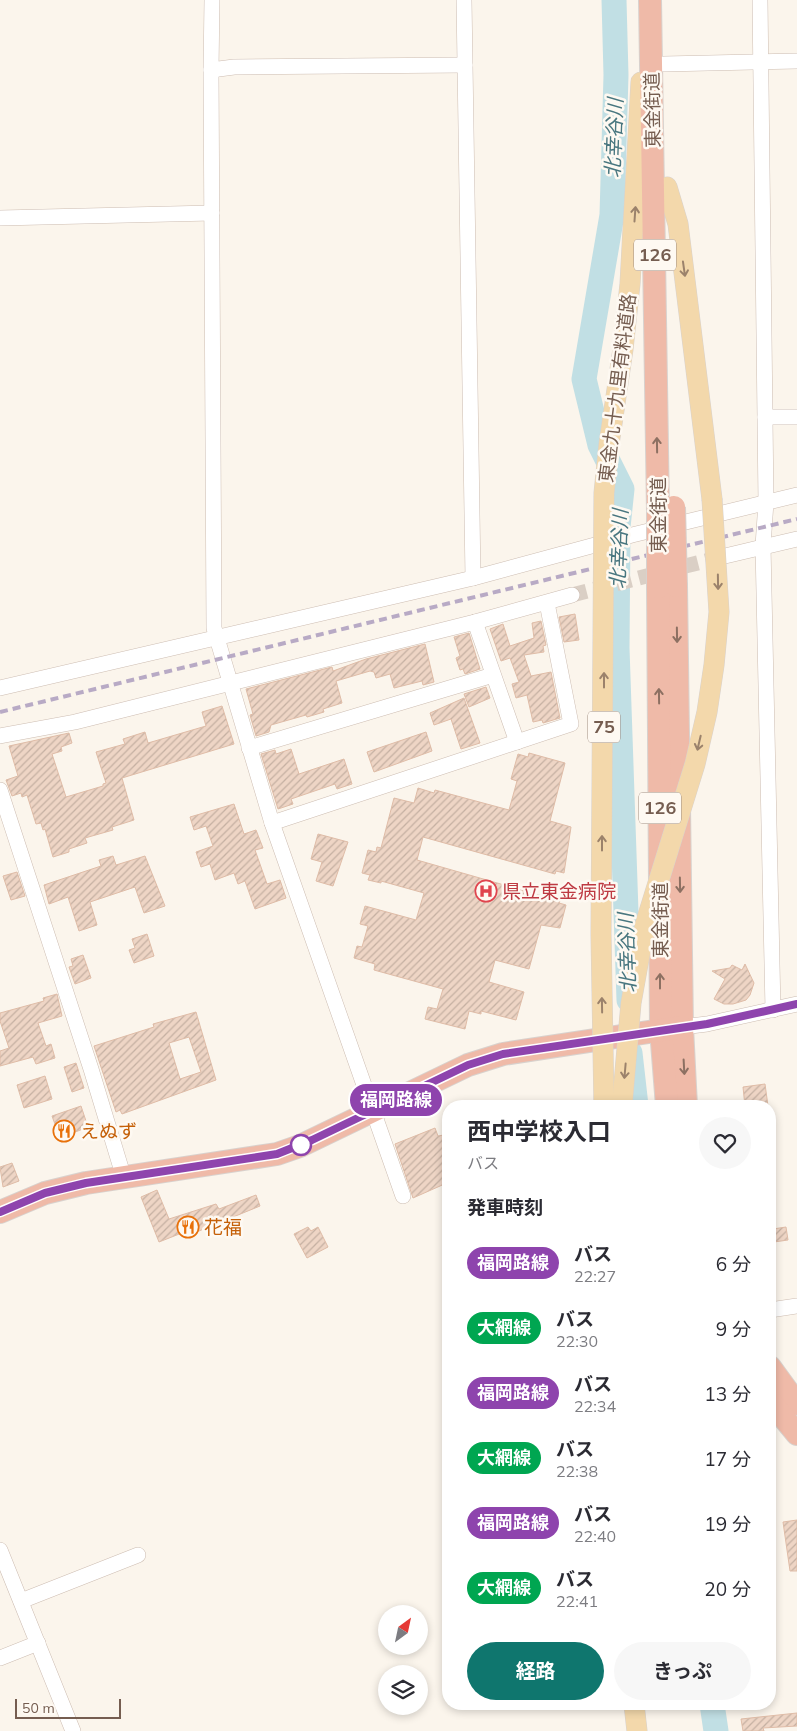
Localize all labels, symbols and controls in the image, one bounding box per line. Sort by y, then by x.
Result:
street label: 東金街道 [639,72,665,148]
water label: 北幸谷川 [600,96,627,178]
one-way arrow [631,206,640,222]
road number: 126 [634,240,676,270]
one-way arrow [679,260,689,276]
street label: 東金九十九里有料道路 [594,292,640,484]
one-way arrow [652,437,662,453]
street label: 東金街道 [646,477,670,553]
water label: 北幸谷川 [605,507,632,589]
one-way arrow [714,574,723,590]
one-way arrow [672,626,682,643]
one-way arrow [599,672,609,688]
one-way arrow [654,689,664,705]
road number: 75 [588,712,620,742]
one-way arrow [694,735,703,751]
road number: 126 [639,792,681,824]
one-way arrow [597,835,607,851]
one-way arrow [676,877,685,893]
hospital icon: 県立東金病院 [474,879,498,903]
place label: 県立東金病院 [502,879,616,903]
street label: 東金街道 [648,882,672,958]
water label: 北幸谷川 [613,911,640,993]
one-way arrow [655,974,665,990]
one-way arrow [597,997,607,1014]
one-way arrow [680,1058,689,1074]
one-way arrow [620,1063,630,1079]
line badge: 福岡路線 [361,1084,431,1116]
text: 福岡路線 [360,1088,432,1111]
text: 西中学校入口 [467,1116,611,1146]
button: heart [699,1117,751,1169]
restaurant icon: えぬず [52,1119,76,1143]
place label: えぬず [80,1119,137,1143]
unlabelled marker [290,1134,312,1156]
text: バス [467,1153,499,1173]
text: 発車時刻 [467,1195,543,1219]
restaurant icon: 花福 [176,1215,200,1239]
place label: 花福 [204,1215,242,1239]
text: バス [574,1242,612,1266]
text: 福岡路線 [477,1251,549,1274]
text: 6 分 [716,1252,751,1276]
text: 22:27 [574,1266,616,1286]
text: バス [556,1307,594,1331]
text: 大網線 [477,1316,531,1339]
text: 9 分 [716,1317,751,1341]
text: 22:30 [556,1331,598,1351]
text: バス [574,1372,612,1396]
text: 福岡路線 [477,1381,549,1404]
text: 13 分 [704,1382,751,1406]
text: 22:34 [574,1396,616,1416]
text: バス [556,1437,594,1461]
text: 大網線 [477,1446,531,1469]
text: 17 分 [704,1447,751,1471]
text: 22:38 [556,1461,598,1481]
text: バス [574,1502,612,1526]
text: 福岡路線 [477,1511,549,1534]
text: 19 分 [704,1512,751,1536]
text: 22:40 [574,1526,616,1546]
text: バス [556,1567,594,1591]
text: 大網線 [477,1576,531,1599]
text: 20 分 [704,1577,751,1601]
text: 22:41 [556,1591,598,1611]
north arrow [378,1605,428,1655]
map controls [378,1605,428,1715]
button: 経路 [467,1642,604,1700]
button: きっぷ [614,1642,751,1700]
button: layers [378,1665,428,1715]
scale bar [15,1696,121,1719]
text: 50 m [22,1699,55,1717]

